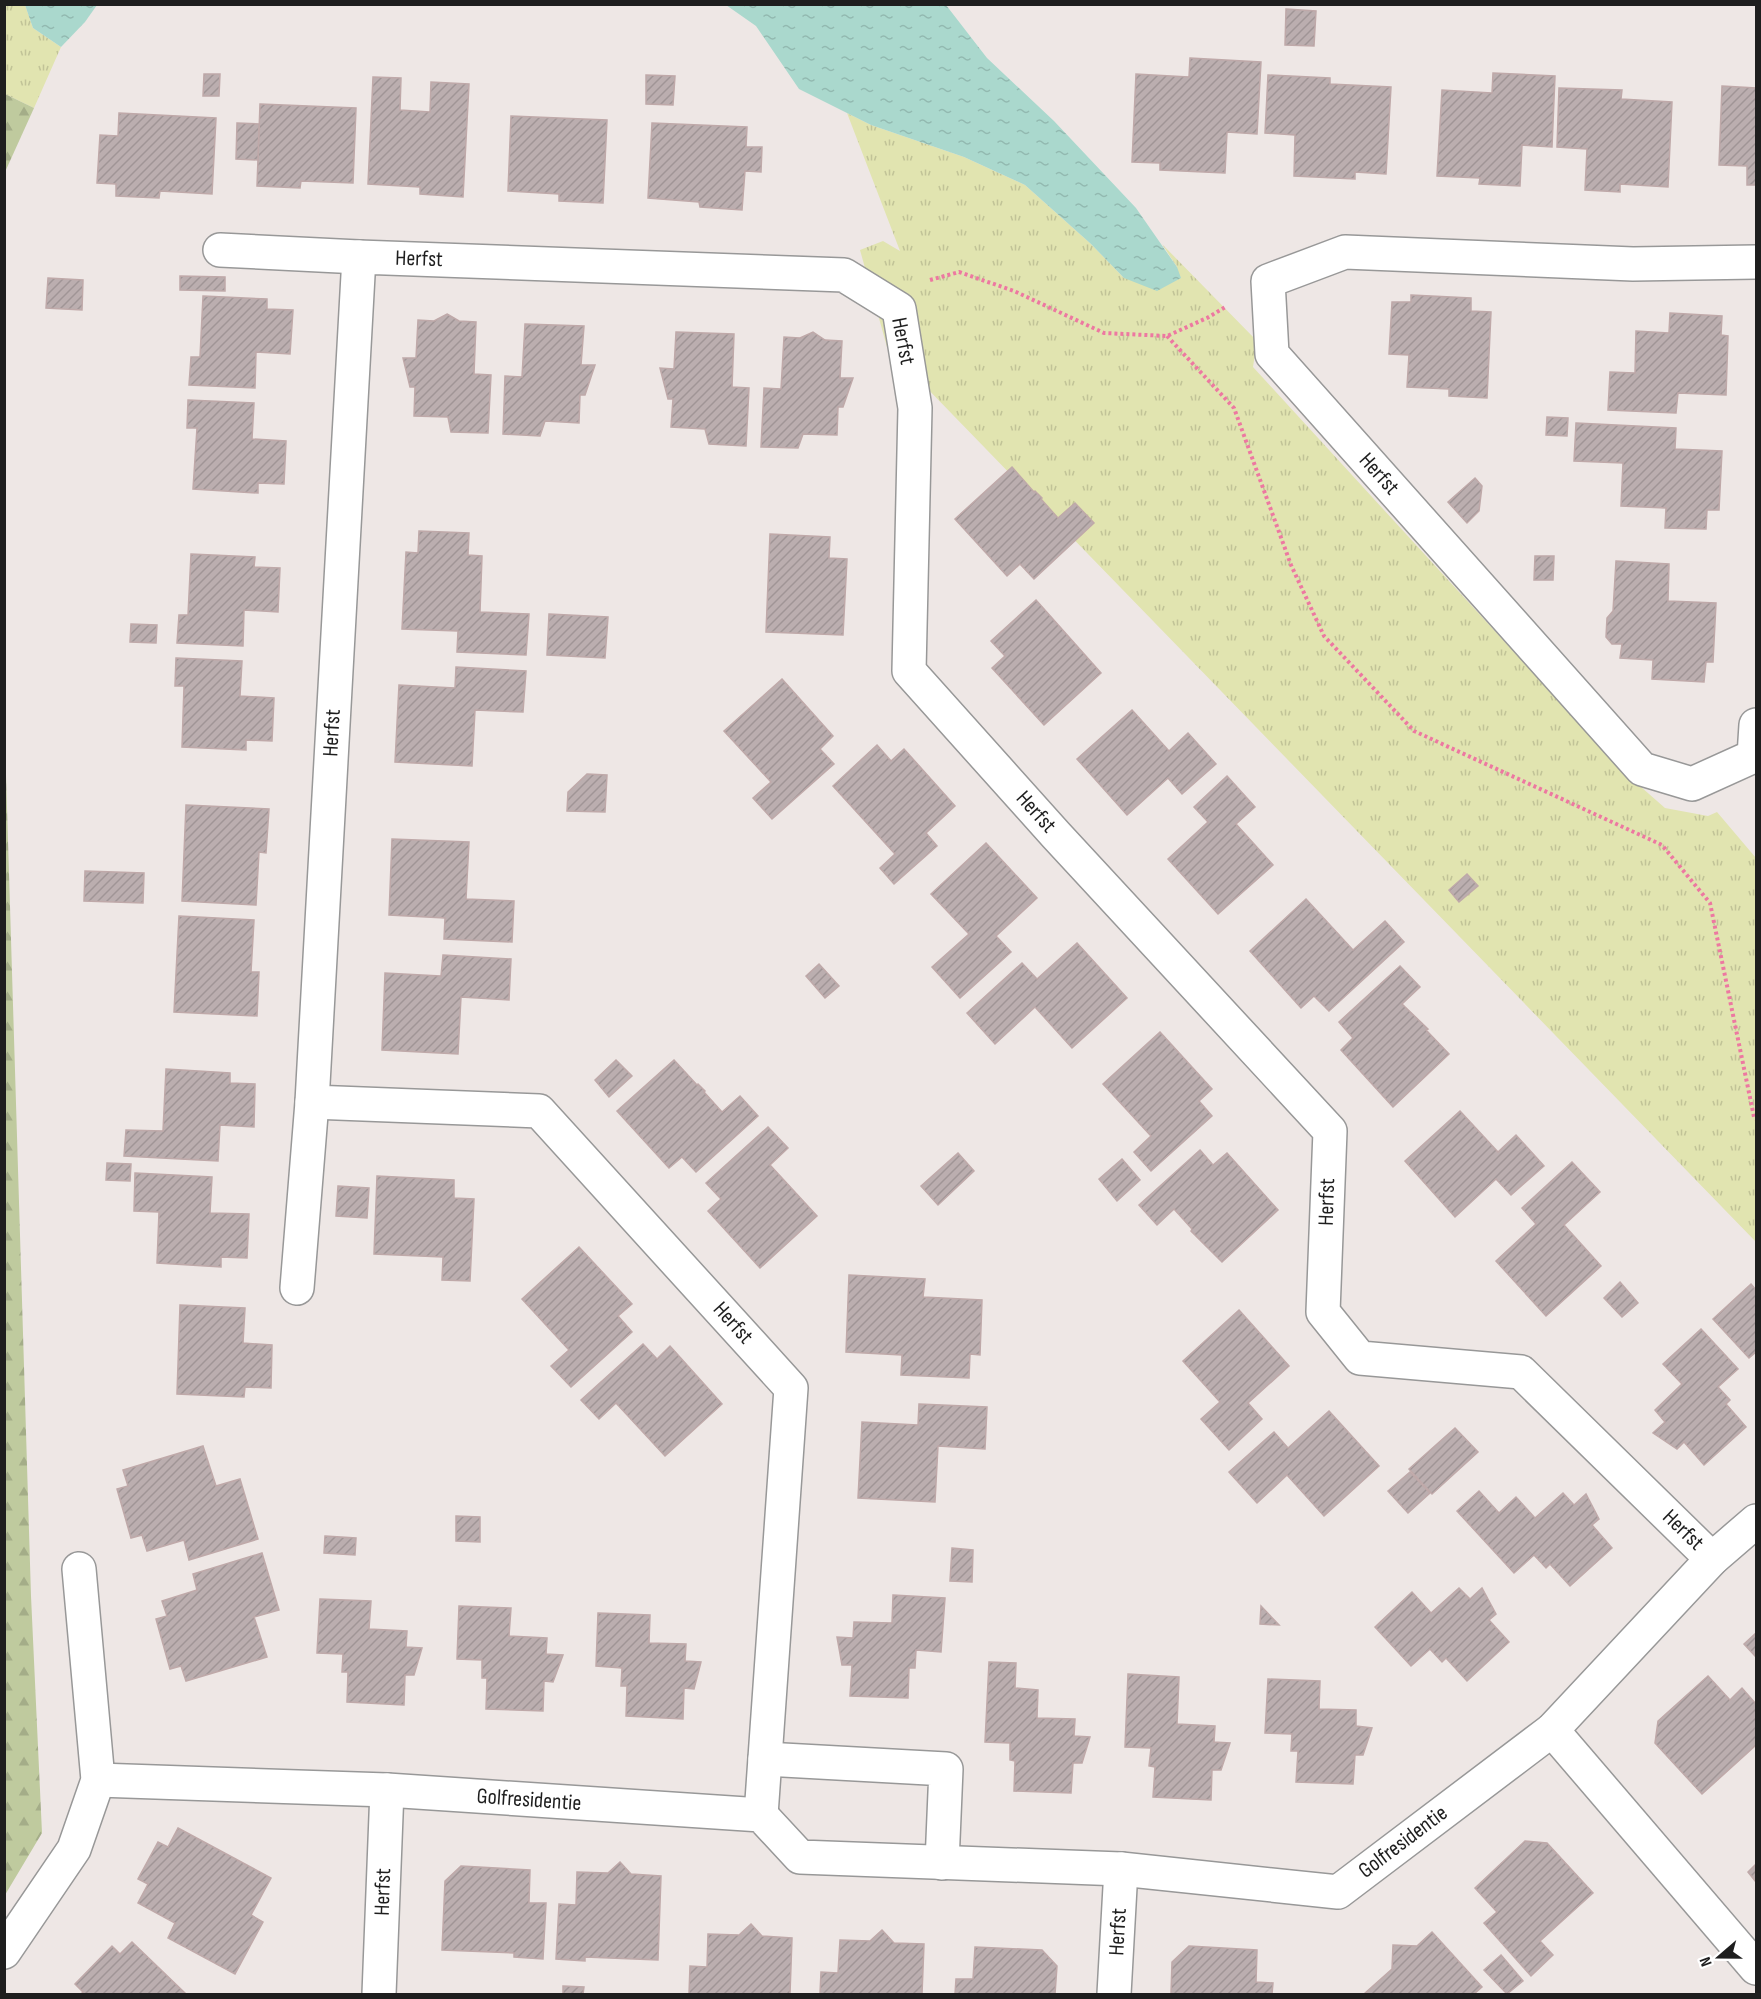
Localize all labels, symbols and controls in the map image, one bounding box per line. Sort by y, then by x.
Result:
street label: Herfst [395,245,444,273]
street label: Herfst [885,315,921,367]
street label: Herfst [1353,447,1405,501]
street label: Herfst [317,708,347,757]
street label: Herfst [1010,785,1062,839]
street label: Herfst [1313,1177,1341,1226]
street label: Herfst [707,1296,759,1350]
street label: Herfst [1657,1504,1710,1556]
street label: Golfresidentie [476,1783,582,1817]
street label: Golfresidentie [1353,1800,1453,1884]
street label: Herfst [369,1867,397,1916]
street label: Herfst [1103,1907,1133,1956]
north arrow [1689,1927,1749,1987]
text: N [1696,1954,1717,1969]

